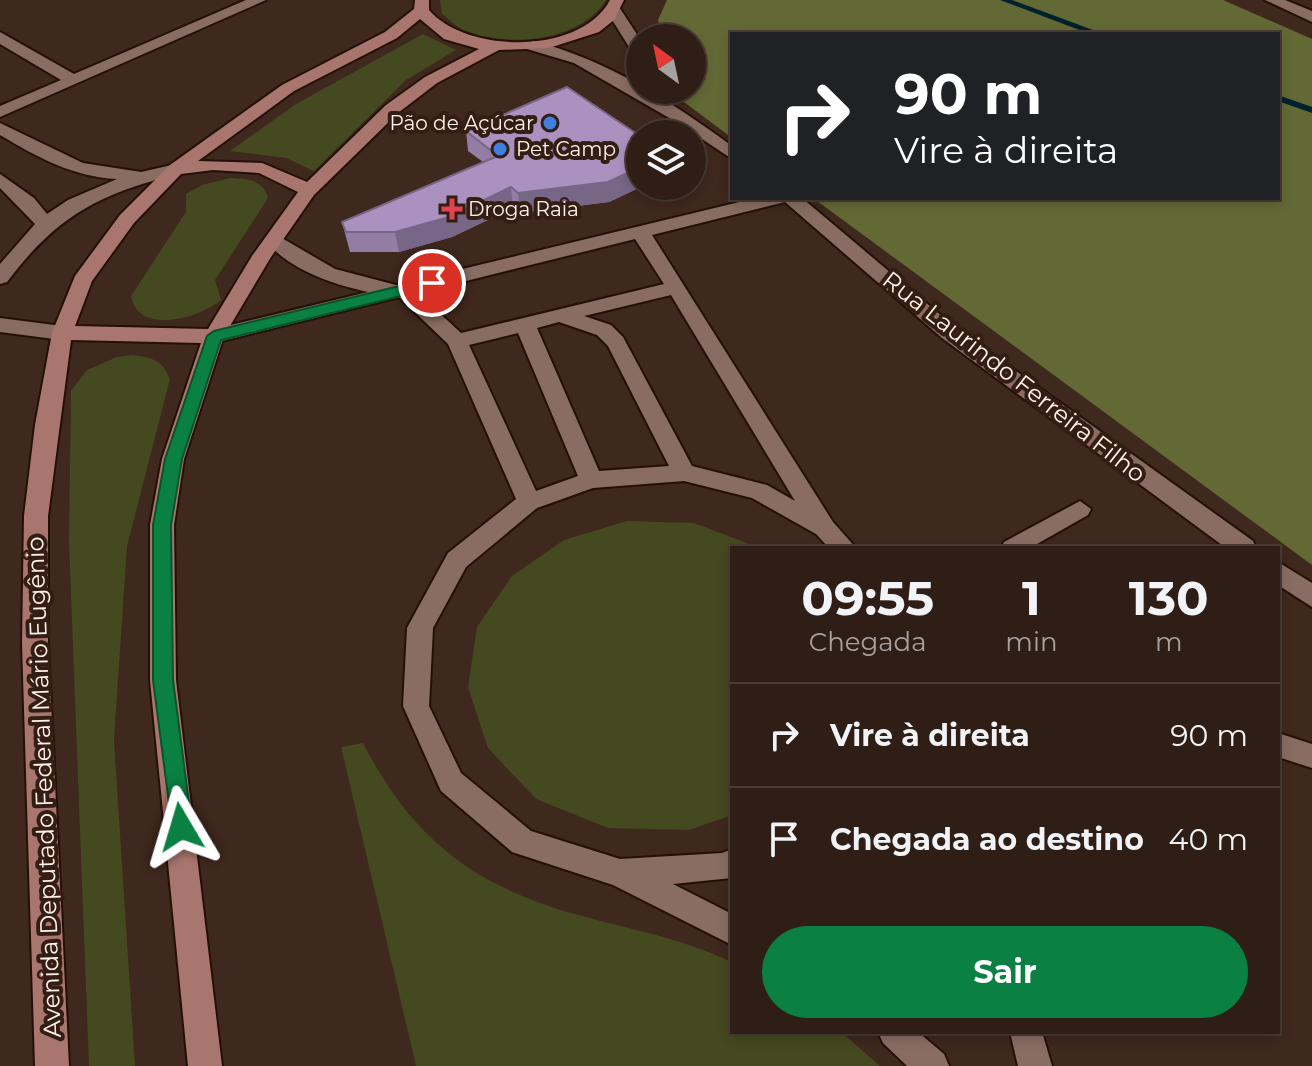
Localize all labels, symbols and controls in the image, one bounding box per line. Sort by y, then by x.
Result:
north arrow [626,24,706,104]
map controls [626,24,706,200]
text: 90 m [894,60,1042,128]
icon: right [762,64,866,168]
place label: Pão de Açúcar [389,111,534,135]
marker: Pão de Açúcar [541,114,559,132]
button: layers [626,120,706,200]
text: Vire à direita [894,128,1118,172]
place label: Pet Camp [516,137,616,161]
marker: Pet Camp [491,140,509,158]
place label: Droga Raia [468,197,579,221]
marker: Droga Raia [443,200,461,218]
pin [398,249,466,317]
icon: arrive [410,261,454,305]
street label: Rua Laurindo Ferreira Filho [877,265,1151,488]
street label: Avenida Deputado Federal Mário Eugênio [20,536,67,1038]
text: 09:55 [801,569,934,627]
text: 1 [1022,569,1041,627]
text: 130 [1129,569,1209,627]
text: Chegada [809,626,927,658]
text: min [1005,626,1057,658]
text: m [1155,626,1183,658]
icon: right [762,713,806,757]
text: Vire à direita [830,717,1030,754]
text: 90 m [1170,717,1248,754]
position arrow [139,785,223,869]
icon: arrive [762,817,806,861]
text: Chegada ao destino [830,821,1144,858]
text: 40 m [1169,821,1248,858]
button: Sair [762,926,1248,1018]

